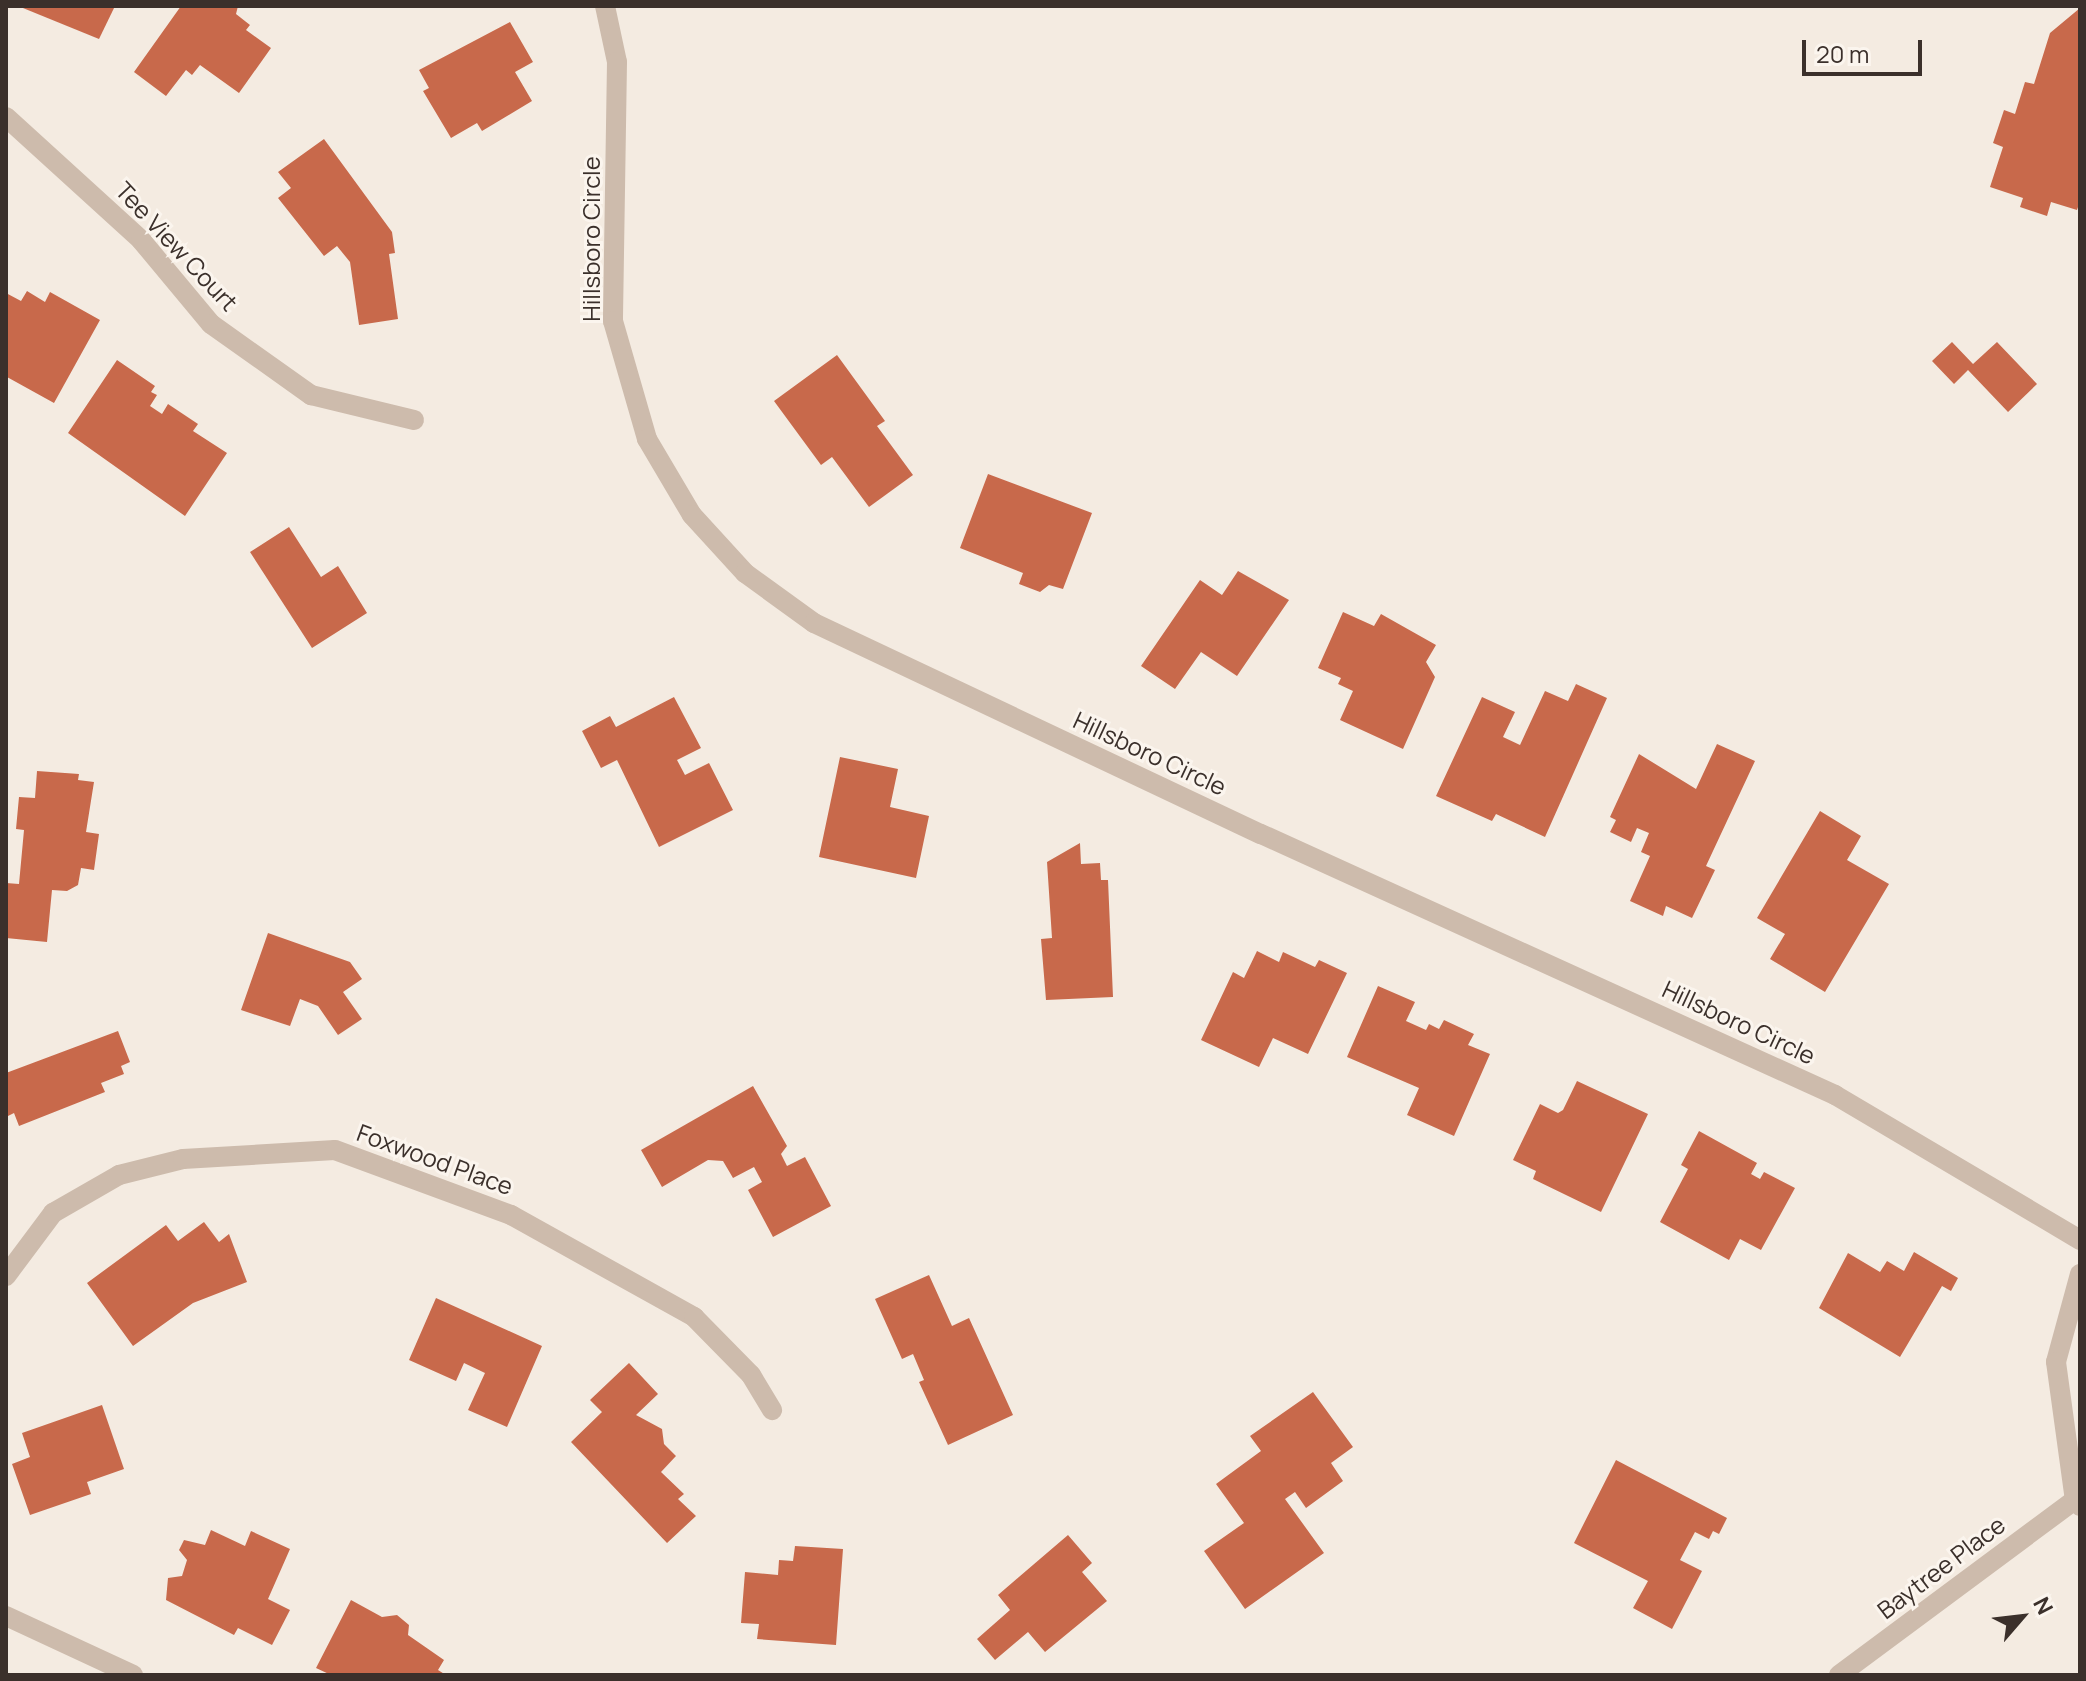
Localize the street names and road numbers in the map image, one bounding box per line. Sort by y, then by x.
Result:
street label: Hillsboro Circle [577,156,605,322]
street label: Tee View Court [110,176,244,316]
street label: Hillsboro Circle [1069,705,1231,801]
street label: Hillsboro Circle [1658,974,1820,1070]
street label: Foxwood Place [353,1117,517,1201]
street label: Baytree Place [1872,1510,2010,1624]

